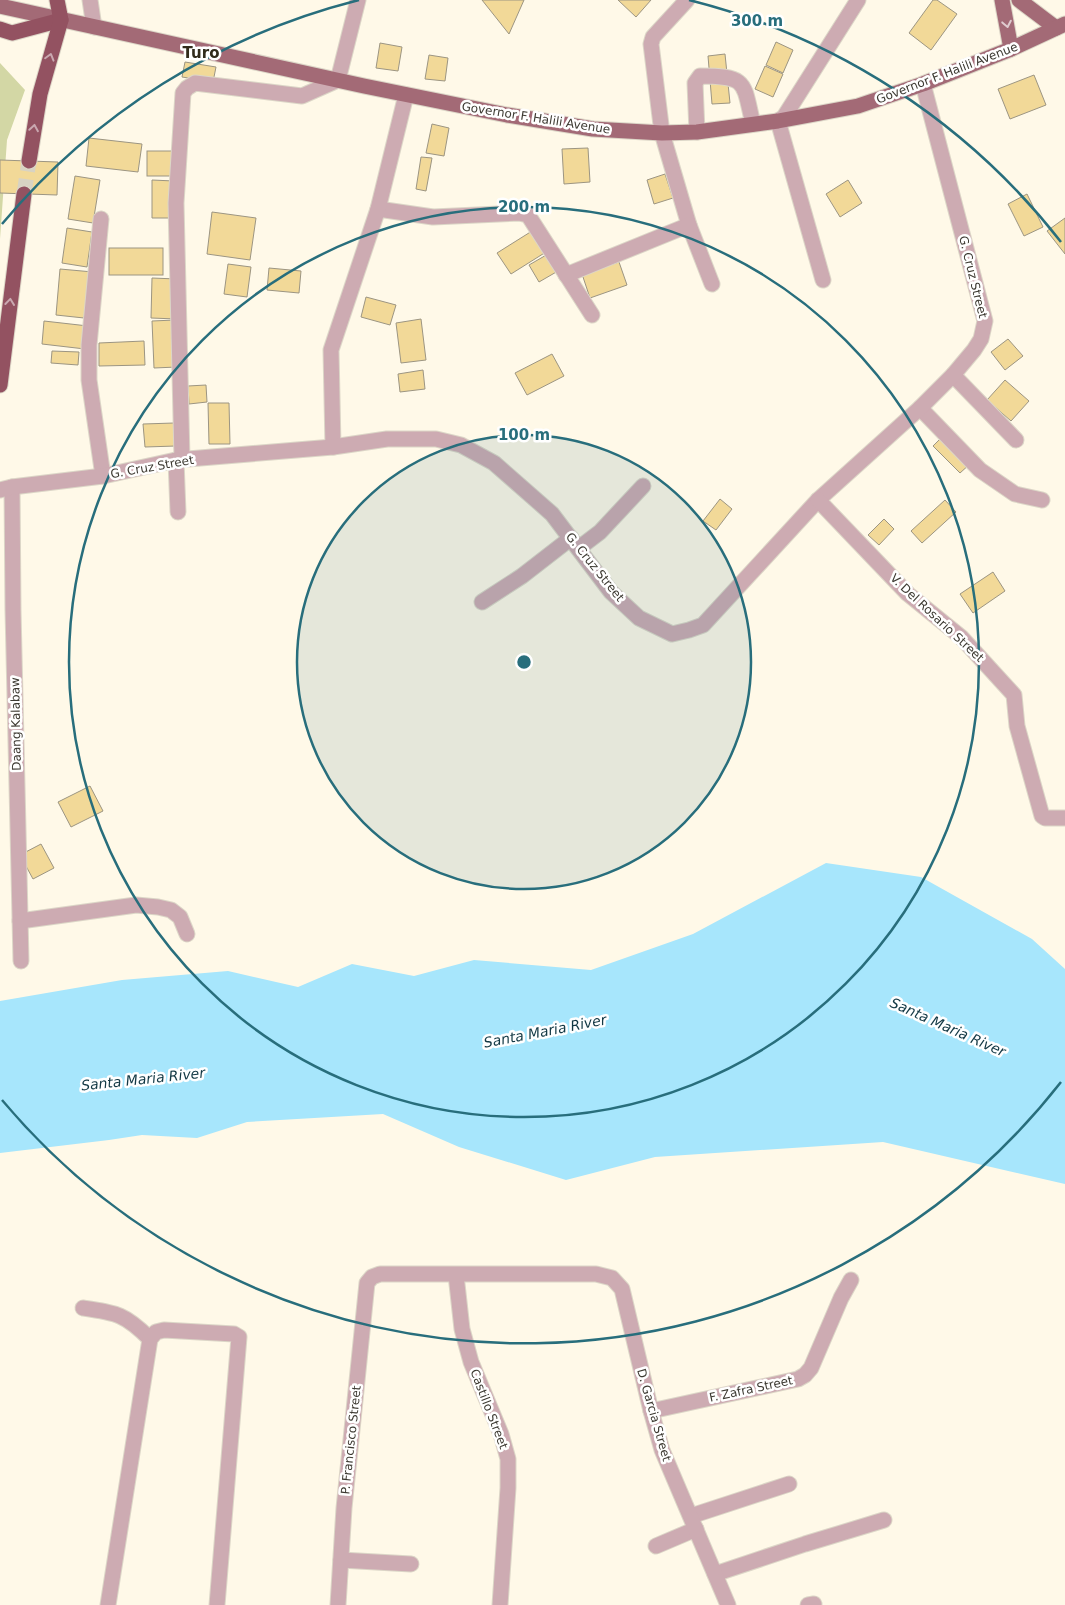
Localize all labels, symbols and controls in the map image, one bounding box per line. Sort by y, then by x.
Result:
text: 300 m [731,12,783,30]
one-way arrow [1001,20,1011,29]
street label: Governor F. Halili Avenue [874,40,1020,106]
district label: Turo [183,44,219,62]
one-way arrow [45,53,55,62]
street label: Governor F. Halili Avenue [461,99,611,137]
one-way arrow [29,123,39,132]
text: 200 m [498,198,550,216]
street label: G. Cruz Street [956,234,990,320]
one-way arrow [4,298,15,306]
text: 100 m [498,426,550,444]
street label: G. Cruz Street [109,453,195,481]
street label: G. Cruz Street [563,530,627,604]
street label: V. Del Rosario Street [887,571,987,665]
centre of rings [515,653,533,671]
street label: Daang Kalabaw [8,677,24,771]
water label: Santa Maria River [888,994,1009,1060]
water label: Santa Maria River [482,1011,609,1051]
water label: Santa Maria River [80,1064,207,1093]
street label: Castillo Street [467,1367,511,1451]
street label: D. Garcia Street [634,1367,674,1463]
street label: F. Zafra Street [708,1373,794,1405]
street label: P. Francisco Street [338,1385,364,1495]

